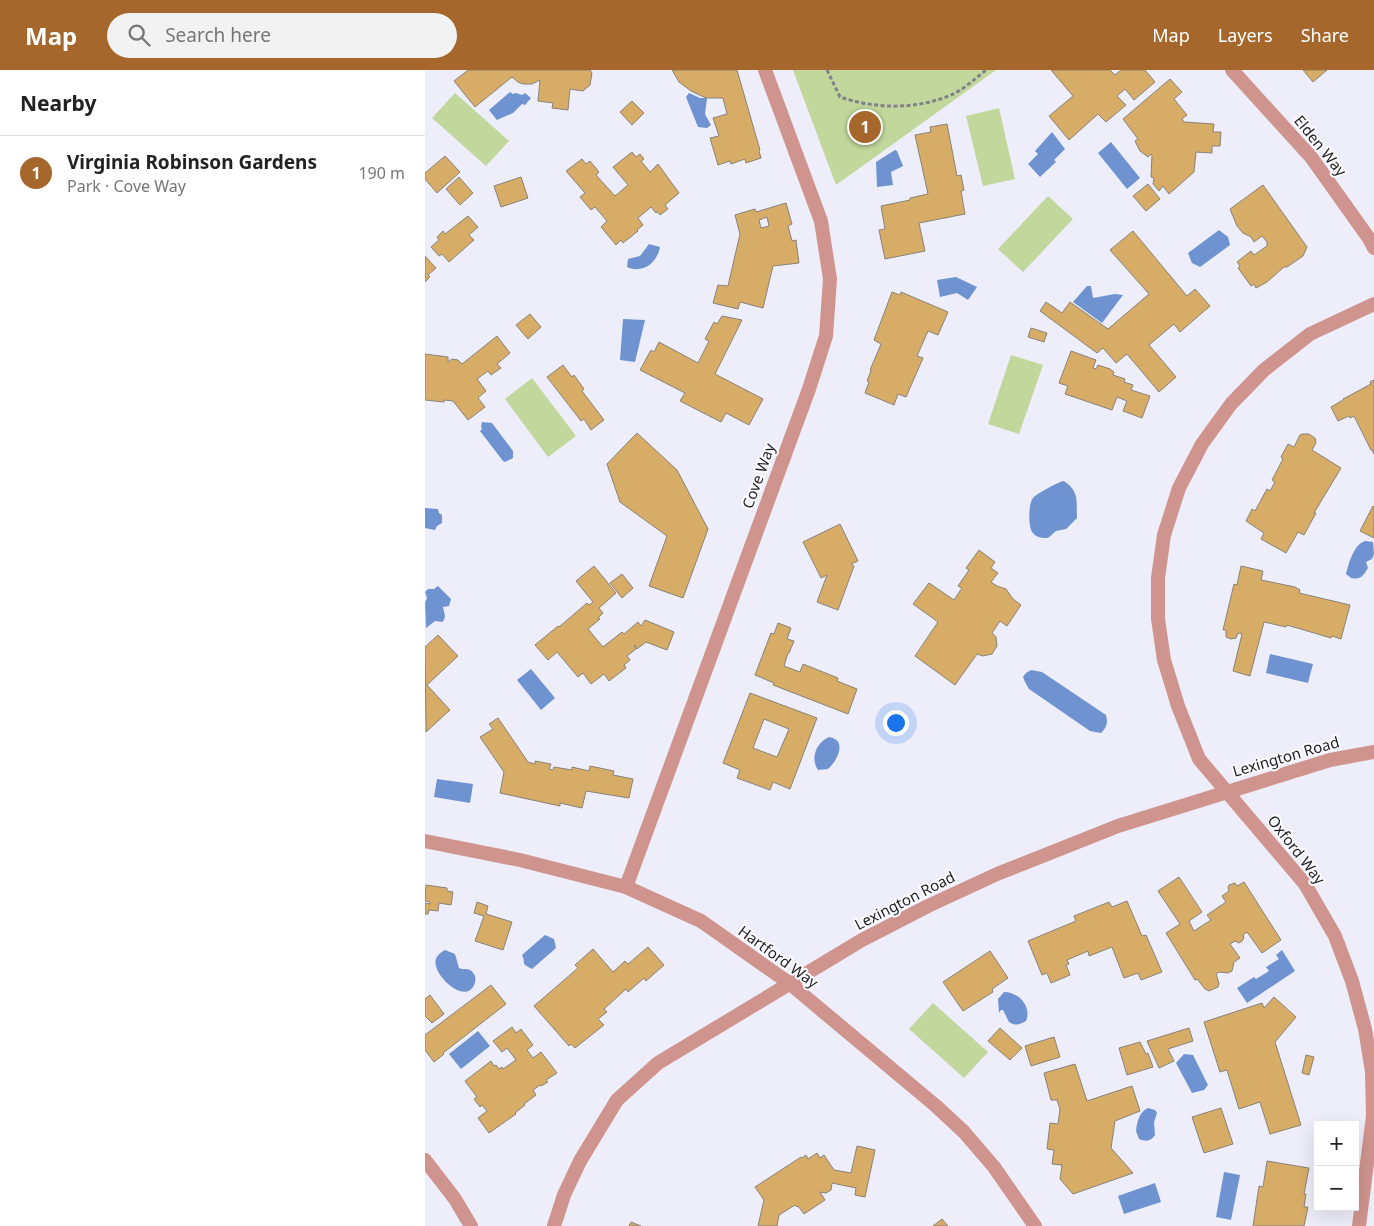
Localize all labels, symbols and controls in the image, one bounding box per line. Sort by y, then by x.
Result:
search box [107,13,457,58]
text: Map [25,19,77,52]
icon: search [125,21,153,49]
text: Search here [165,22,271,48]
text: Map [1152,23,1190,47]
text: Layers [1218,23,1273,47]
text: Share [1301,23,1349,47]
text: Nearby [20,89,96,117]
pin: 1 [849,108,881,146]
street label: Elden Way [1290,111,1352,180]
text: Virginia Robinson Gardens [67,149,317,175]
text: 1 [31,162,41,184]
text: 190 m [358,162,405,184]
text: Park · Cove Way [67,175,186,197]
street label: Cove Way [737,440,779,511]
your location [883,710,909,736]
street label: Lexington Road [1230,731,1341,781]
street label: Oxford Way [1263,811,1330,888]
street label: Lexington Road [851,866,958,934]
street label: Hartford Way [735,920,823,992]
map controls [1314,1121,1359,1211]
button: + [1314,1121,1359,1166]
button: − [1314,1166,1359,1211]

